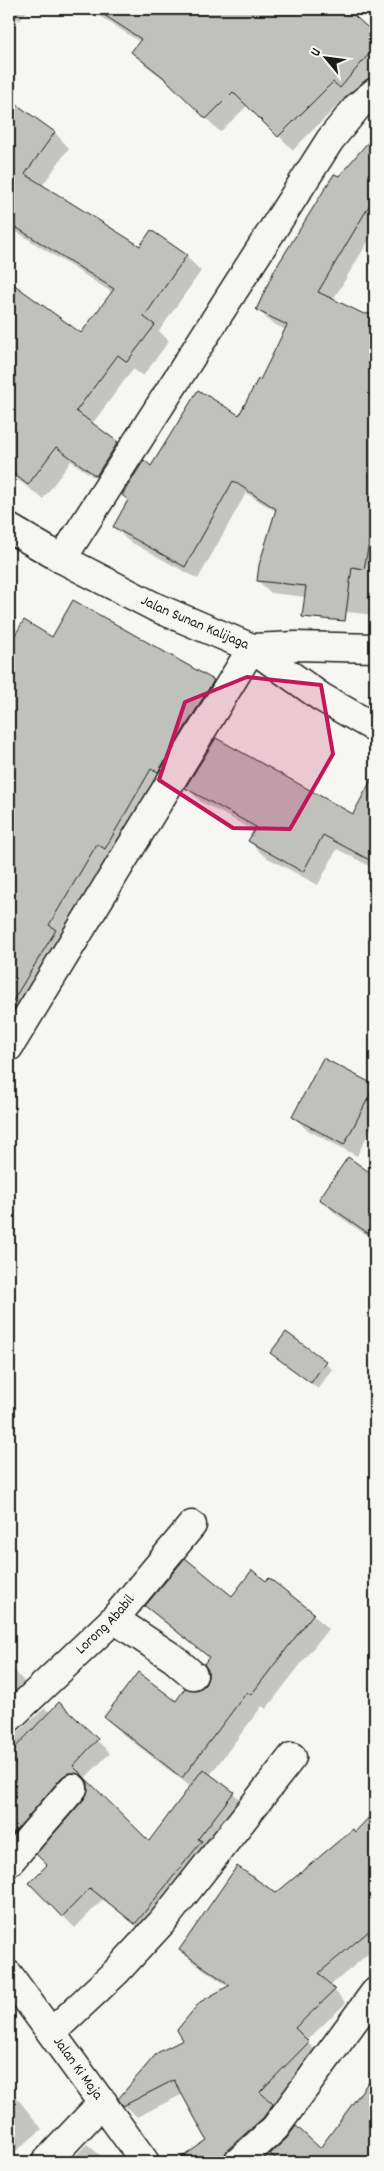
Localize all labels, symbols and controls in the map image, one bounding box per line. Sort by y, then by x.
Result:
north arrow [302,32,352,82]
text: U [306,45,327,60]
street label: Jalan Sunan Kalijaga [137,590,253,657]
street label: Lorong Ababil [71,1590,141,1660]
street label: Jalan Ki Maja [47,2033,108,2106]

